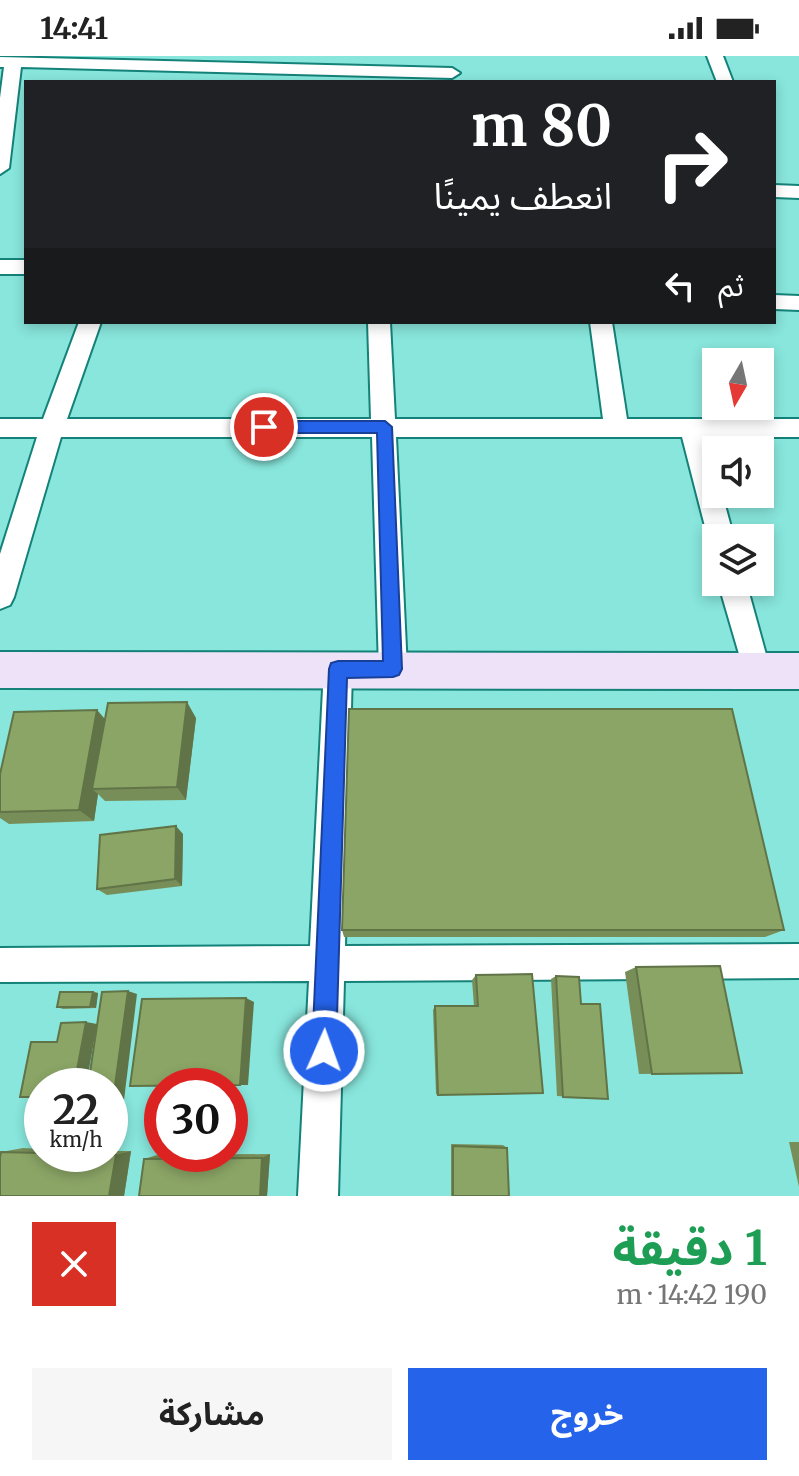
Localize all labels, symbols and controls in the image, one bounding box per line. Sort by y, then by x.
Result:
text: 14:41 [40,9,108,47]
text: 80 m [471,91,612,161]
icon: right [640,112,744,216]
text: انعطف يمينًا [434,174,612,219]
icon: left [658,264,702,308]
text: ثم [718,266,744,304]
north arrow [702,348,774,420]
map controls [702,348,774,596]
pin [230,393,298,461]
icon: arrive [242,405,286,449]
button: sound [702,436,774,508]
button: layers [702,524,774,596]
position arrow [282,1009,366,1093]
speed limit sign: 30 [144,1068,248,1172]
text: 22 [53,1085,99,1135]
text: km/h [50,1127,102,1152]
text: 1 دقيقة [613,1218,767,1278]
button: close [32,1222,116,1306]
text: 190 m · 14:42 [616,1278,767,1311]
button: مشاركة [32,1368,392,1460]
button: خروج [408,1368,767,1460]

